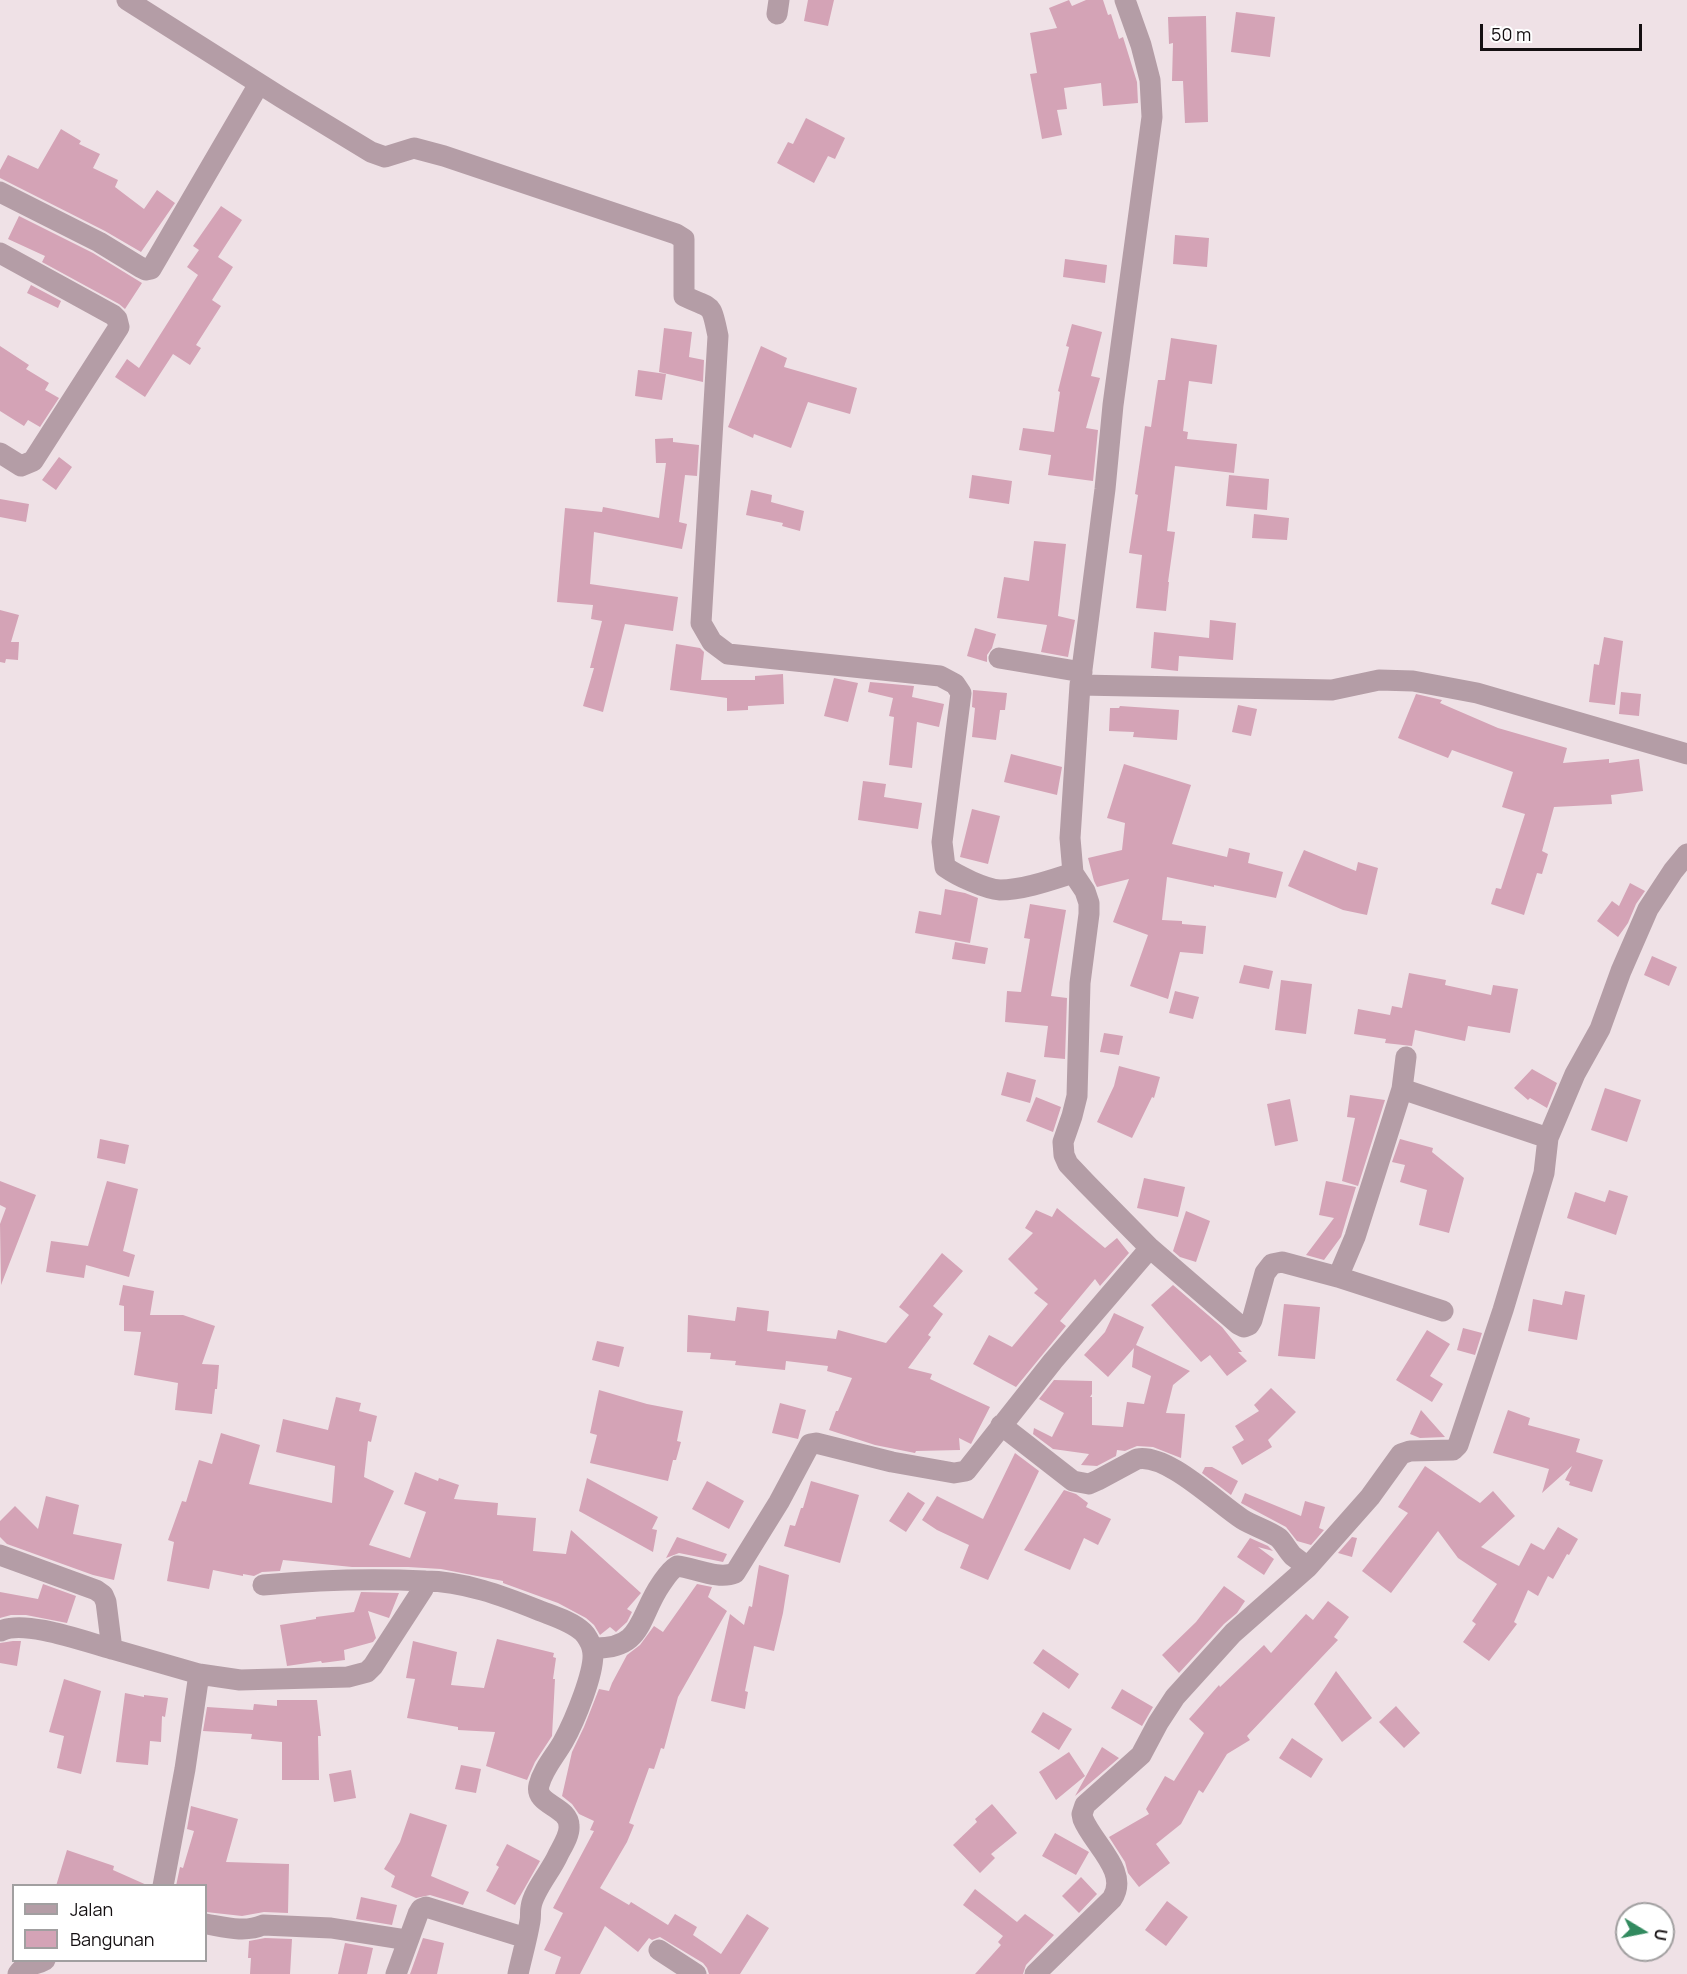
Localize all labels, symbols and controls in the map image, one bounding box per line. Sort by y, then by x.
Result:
scale bar [1483,12,1645,50]
text: 50 m [1491,22,1531,46]
legend [12,1884,207,1962]
text: Jalan [70,1897,113,1921]
north arrow [1615,1902,1675,1962]
text: Bangunan [70,1927,154,1951]
text: U [1649,1927,1673,1942]

